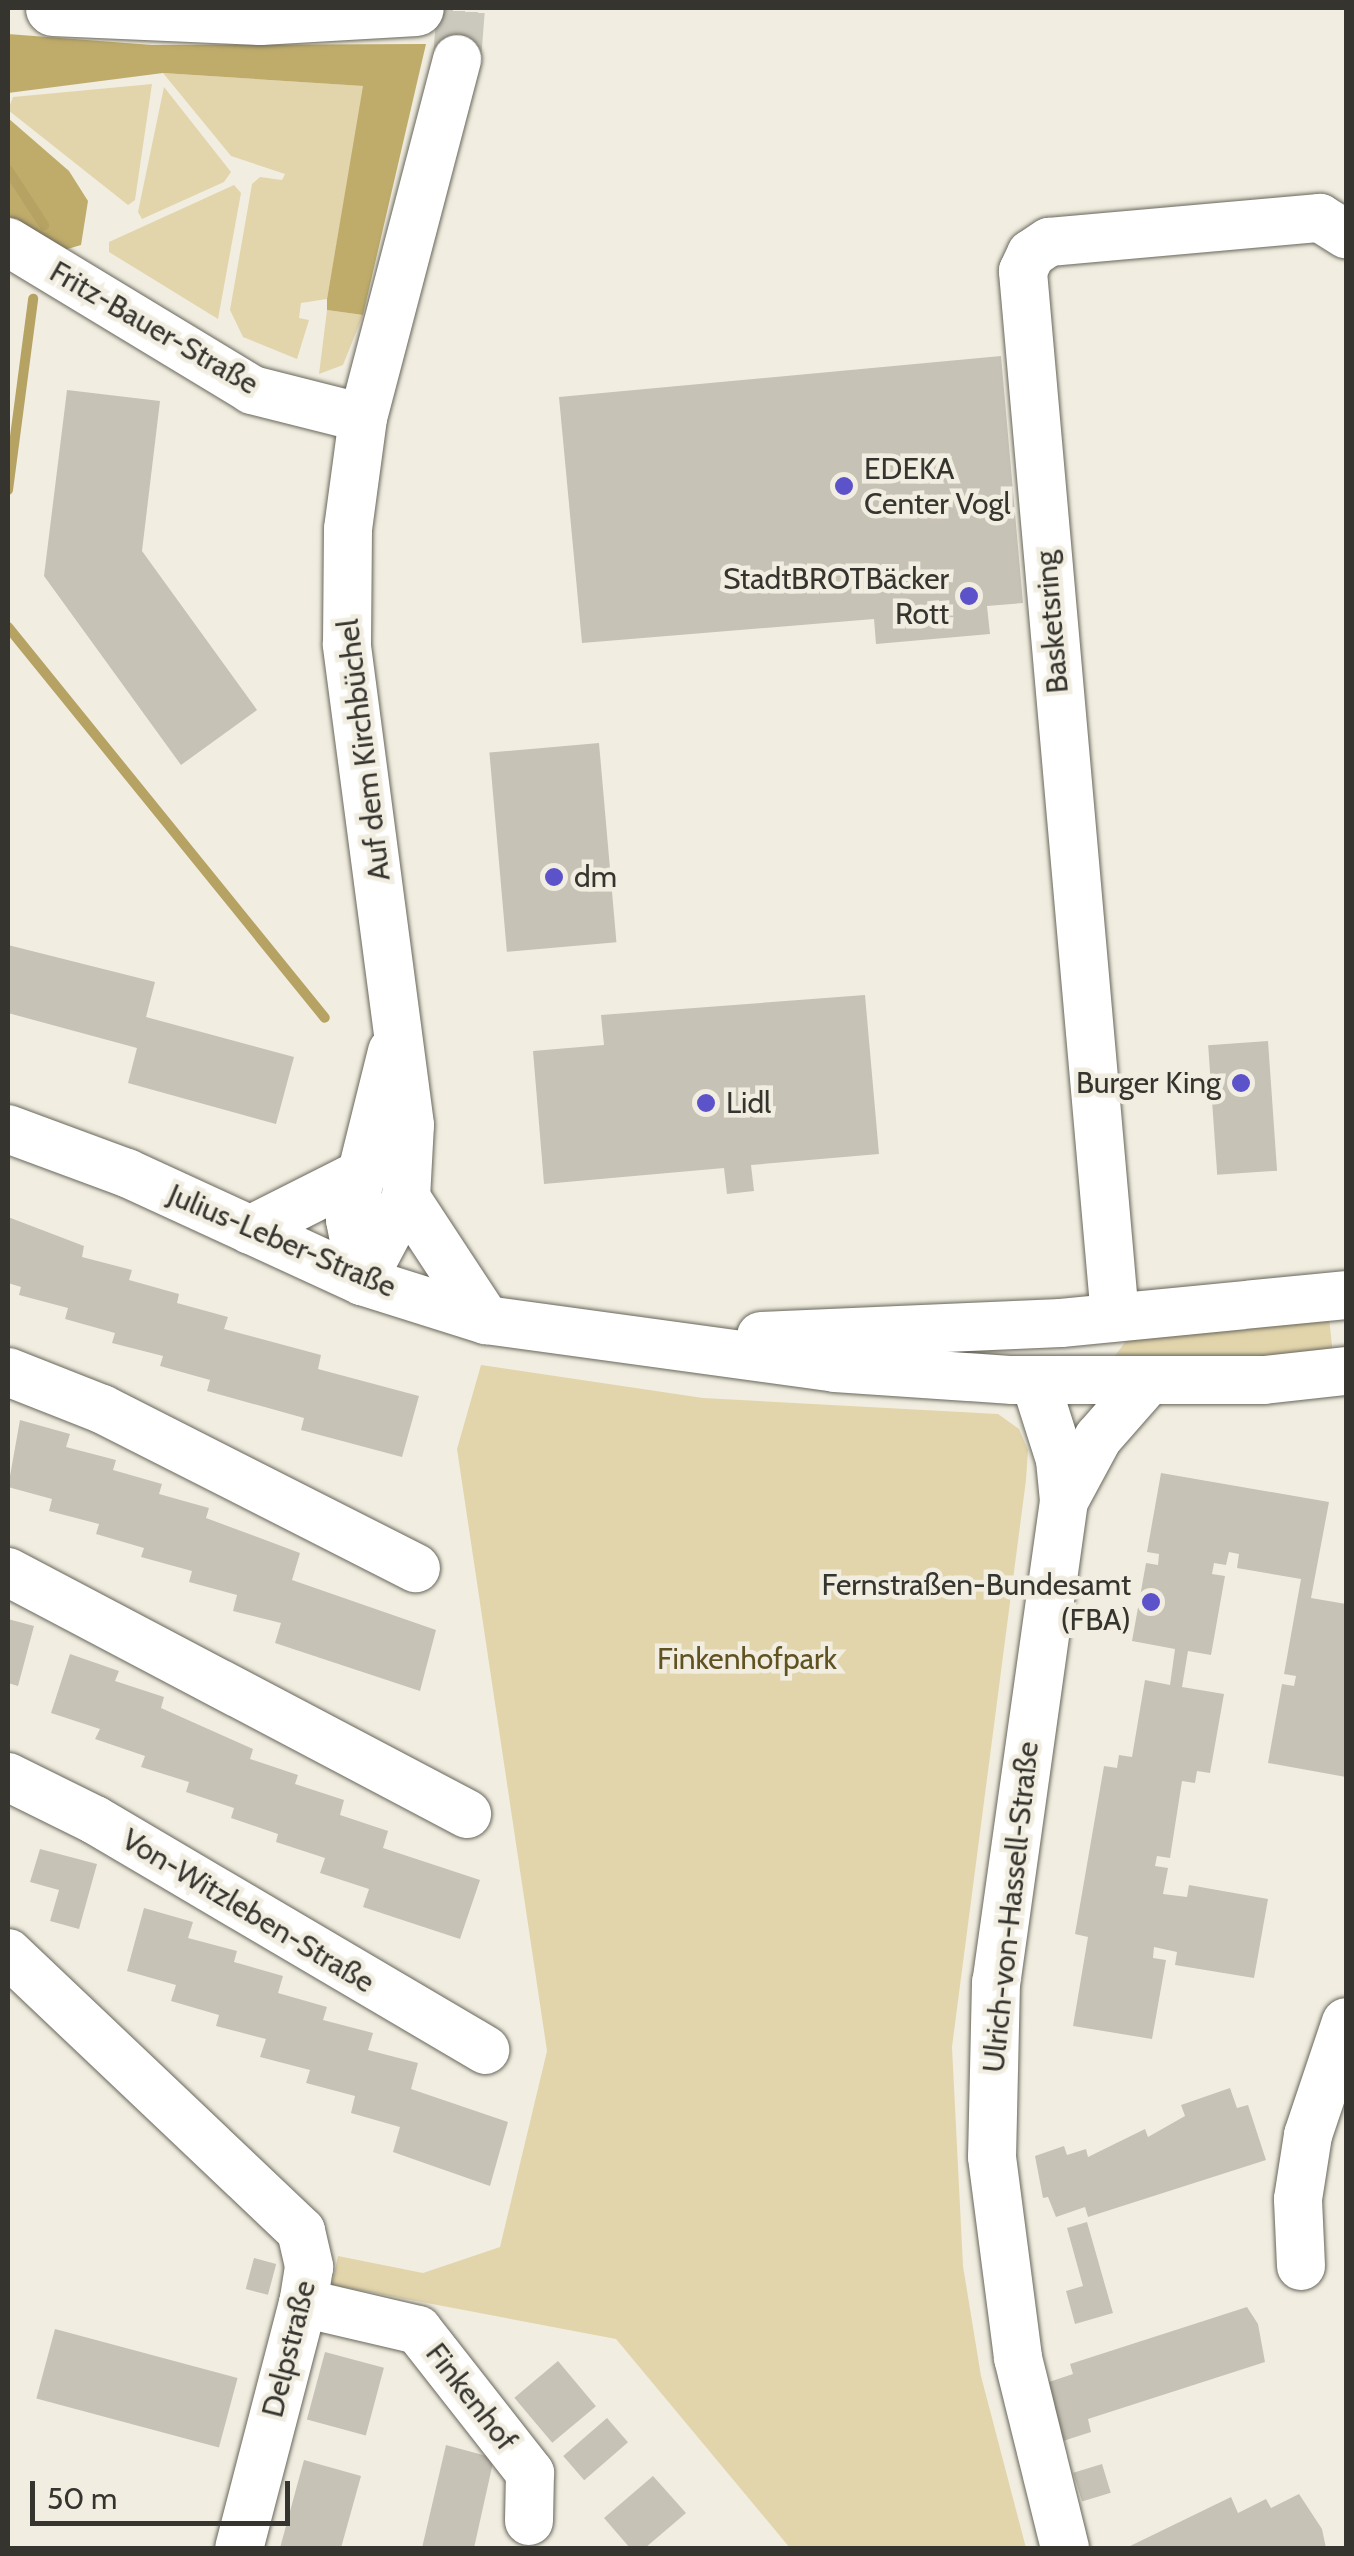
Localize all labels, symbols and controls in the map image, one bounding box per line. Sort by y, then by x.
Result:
street label: Fritz-Bauer-Straße [43,254,265,402]
place label: EDEKA Center Vogl [864,451,1011,522]
marker: EDEKA Center Vogl [833,475,855,497]
street label: Basketsring [1028,549,1076,695]
place label: StadtBROTBäcker Rott [723,561,949,632]
marker: StadtBROTBäcker Rott [958,585,980,607]
street label: Auf dem Kirchbüchel [330,617,398,883]
place label: dm [574,859,617,895]
marker: dm [543,866,565,888]
place label: Burger King [1076,1065,1221,1101]
marker: Burger King [1230,1072,1252,1094]
place label: Lidl [726,1085,771,1121]
marker: Lidl [695,1092,717,1114]
street label: Julius-Leber-Straße [163,1177,401,1305]
place label: Fernstraßen-Bundesamt (FBA) [822,1567,1131,1638]
marker: Fernstraßen-Bundesamt (FBA) [1140,1591,1162,1613]
park label: Finkenhofpark [657,1641,837,1677]
street label: Ulrich-von-Hassell-Straße [976,1740,1046,2074]
street label: Von-Witzleben-Straße [115,1821,381,2001]
street label: Delpstraße [255,2277,323,2421]
street label: Finkenhof [418,2336,524,2458]
scale bar [35,2461,295,2523]
text: 50 m [47,2480,117,2517]

